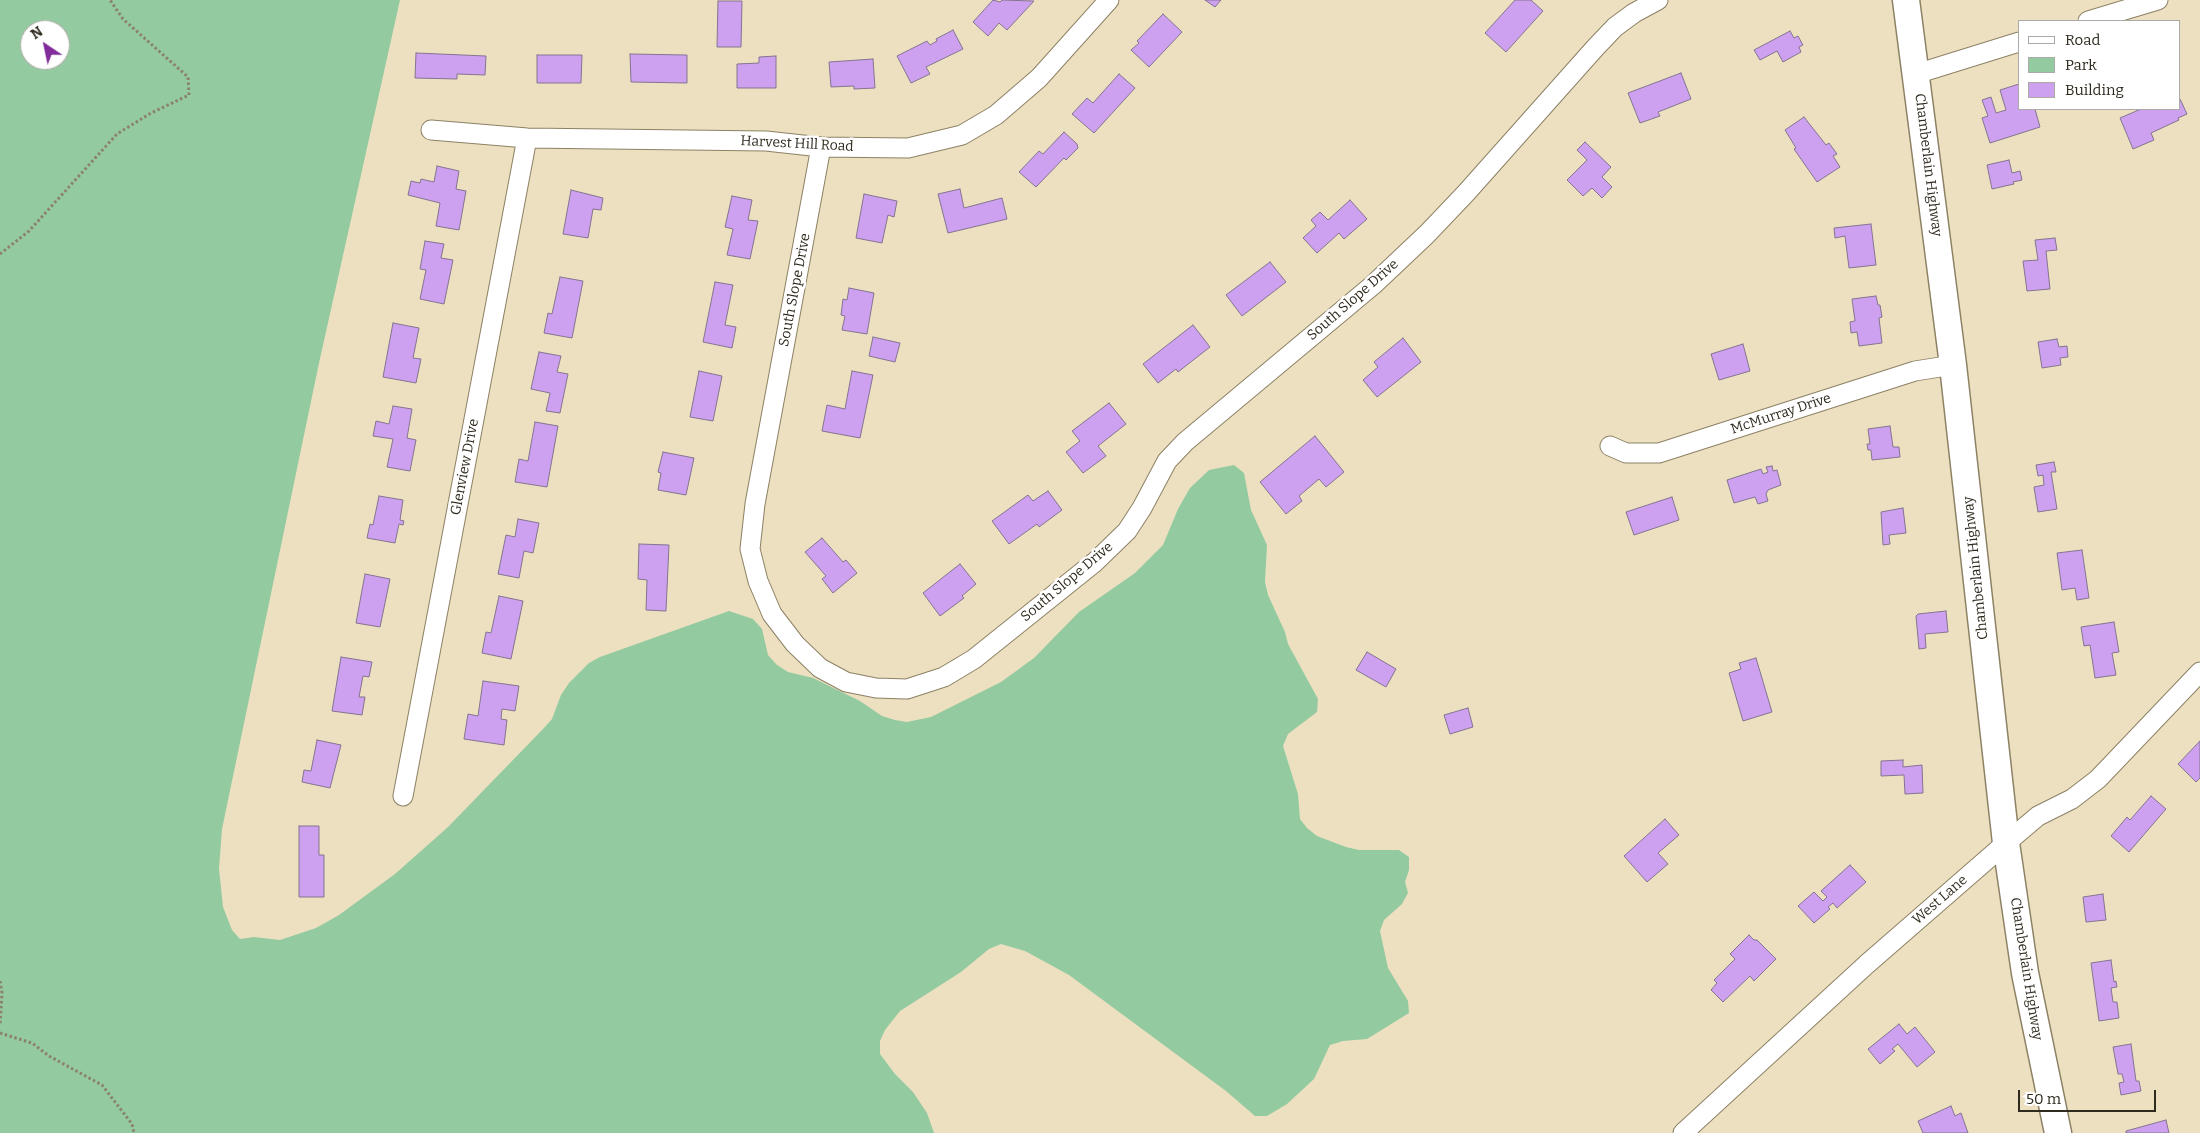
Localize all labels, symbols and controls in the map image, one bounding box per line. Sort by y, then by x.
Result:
north arrow [20,20,70,70]
legend [2018,20,2180,110]
text: N [28,23,46,43]
text: Road [2065,31,2100,49]
text: Park [2065,56,2097,74]
text: Building [2065,81,2124,99]
street label: Chamberlain Highway [1911,92,1945,238]
street label: Harvest Hill Road [740,133,854,155]
street label: South Slope Drive [776,232,814,348]
street label: South Slope Drive [1304,256,1402,344]
street label: McMurray Drive [1729,390,1833,438]
street label: Glenview Drive [447,417,483,517]
street label: Chamberlain Highway [1960,495,1992,641]
street label: South Slope Drive [1017,539,1117,625]
street label: West Lane [1909,872,1971,928]
street label: Chamberlain Highway [2006,896,2046,1042]
scale bar [2020,1080,2158,1112]
text: 50 m [2026,1090,2061,1108]

